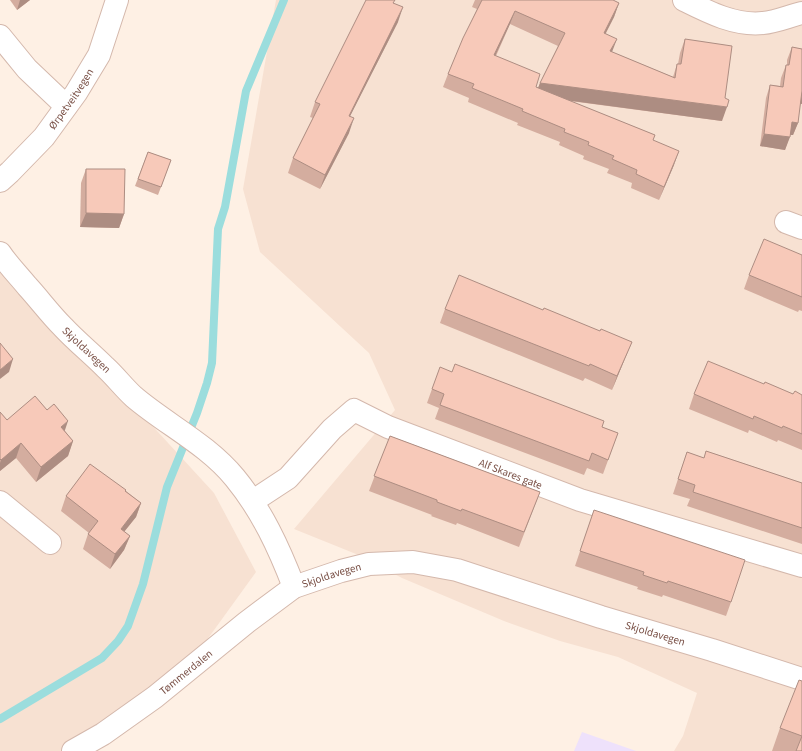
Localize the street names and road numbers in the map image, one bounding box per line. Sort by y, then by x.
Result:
street label: Ørpetveitvegen [45,65,97,132]
street label: Skjoldavegen [59,323,114,376]
street label: Alf Skares gate [477,455,545,493]
street label: Skjoldavegen [300,559,363,591]
street label: Skjoldavegen [624,617,687,649]
street label: Tømmerdalen [156,646,216,698]

